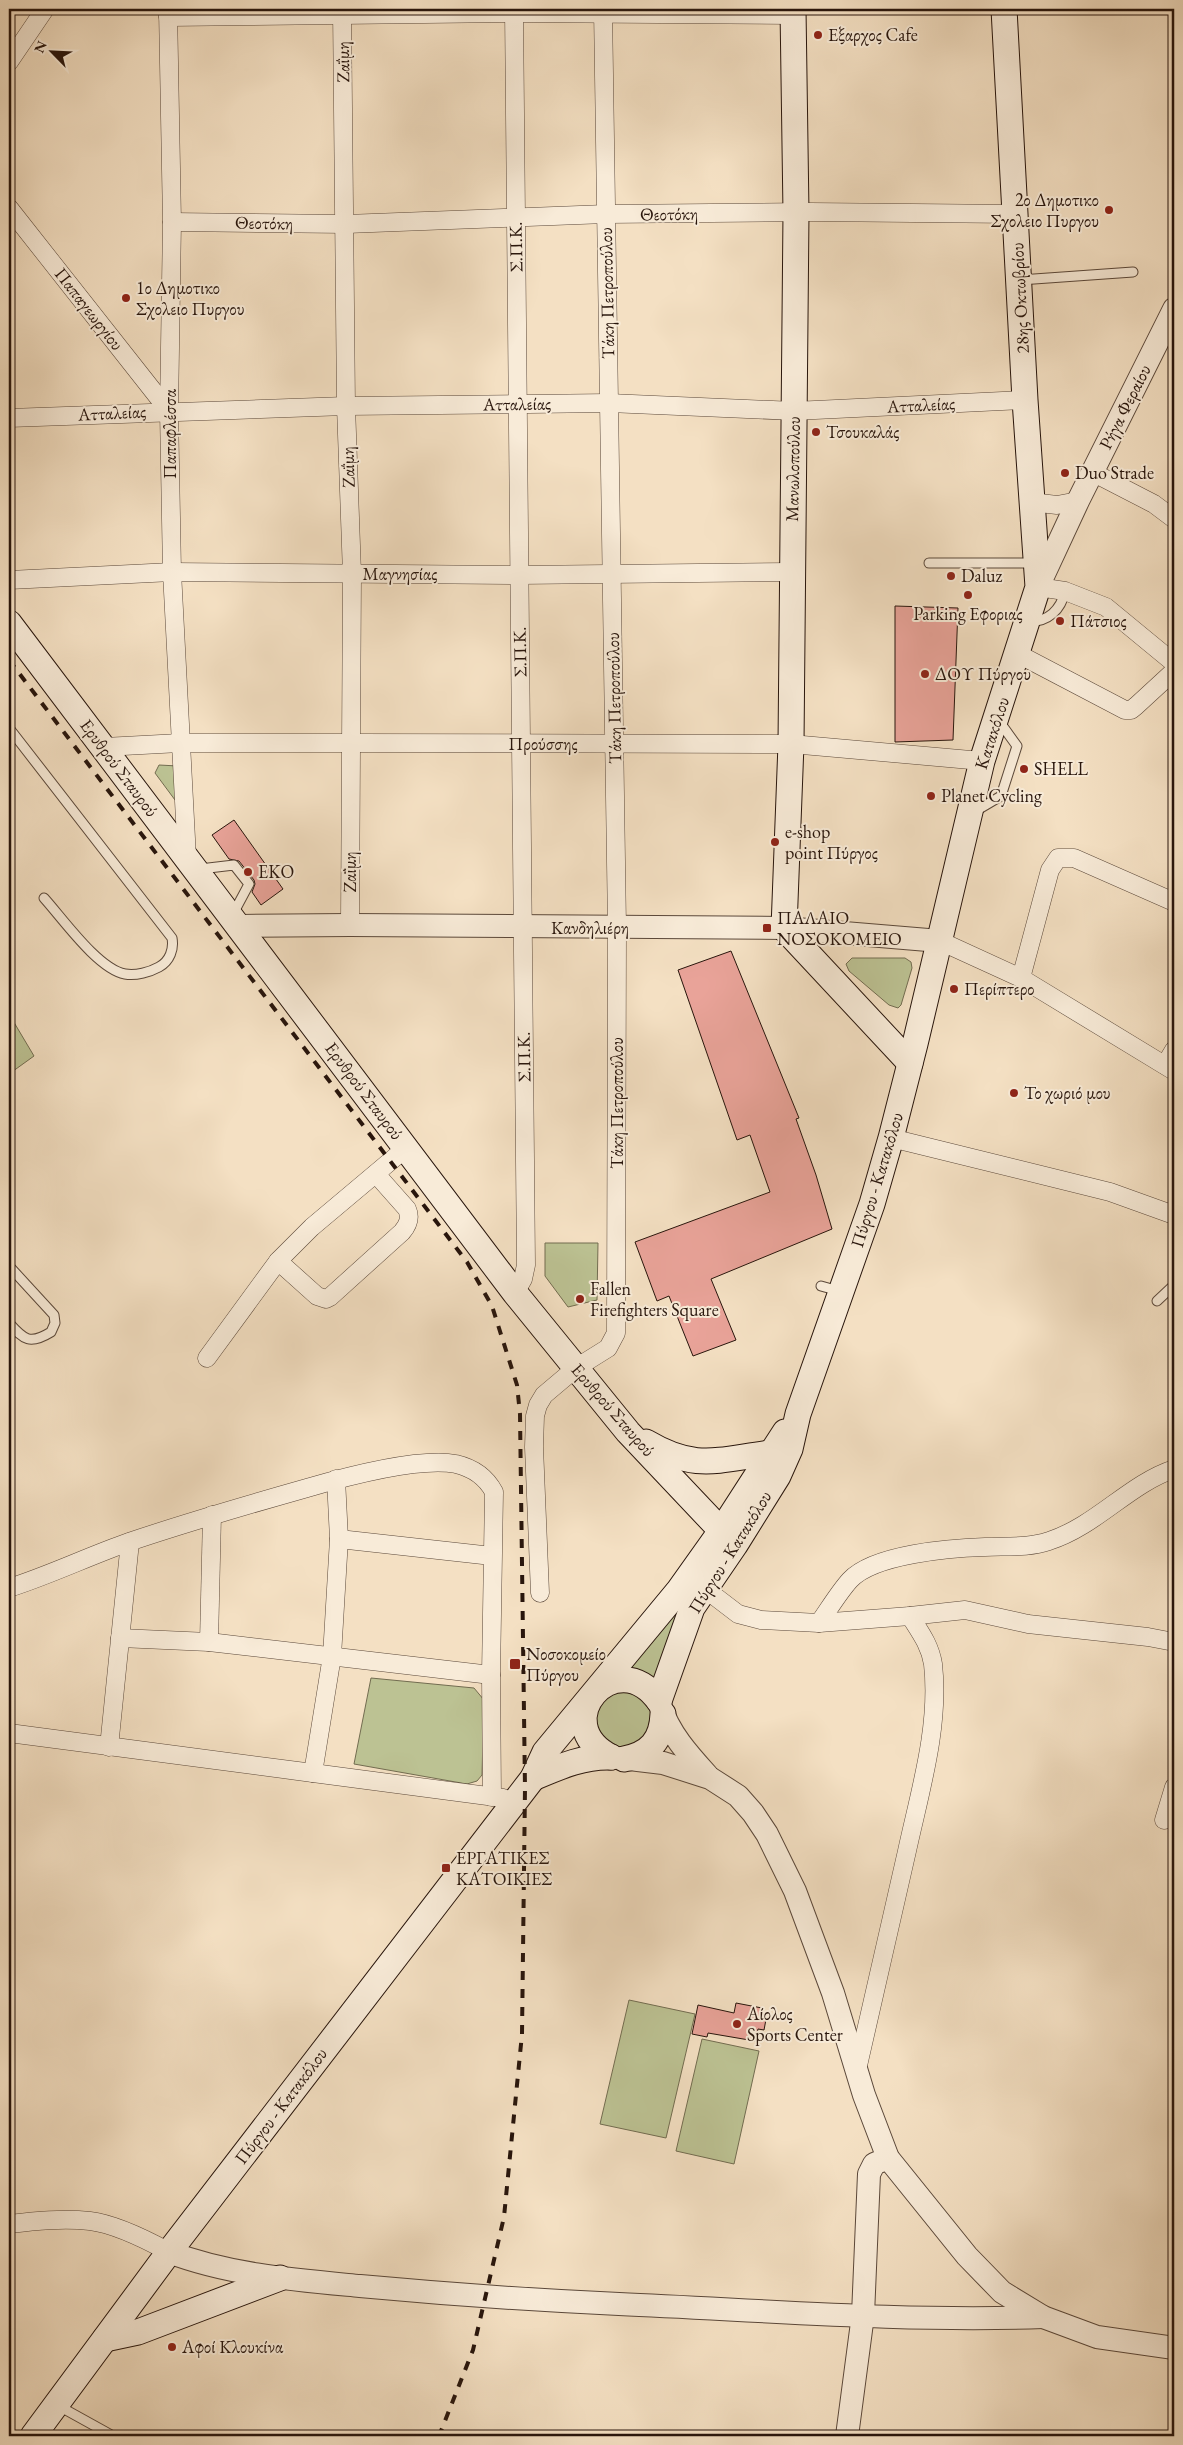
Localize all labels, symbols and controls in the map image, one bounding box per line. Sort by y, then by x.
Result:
place label: Εξαρχος Cafe [828,23,918,46]
north arrow [28,28,78,78]
marker: Εξαρχος Cafe [812,29,824,41]
text: N [30,37,51,56]
street label: Ζαΐμη [331,41,354,83]
place label: 2ο Δημοτικο Σχολειο Πυργου [990,188,1099,232]
street label: Θεοτόκη [640,201,698,226]
marker: 2ο Δημοτικο Σχολειο Πυργου [1103,204,1115,216]
street label: Θεοτόκη [235,210,293,235]
street label: Σ.Π.Κ. [504,222,527,272]
street label: Τάκη Πετροπούλου [594,227,619,359]
street label: 28ης Οκτωβρίου [1005,242,1034,354]
street label: Παπαγεωργίου [50,263,129,355]
place label: 1ο Δημοτικο Σχολειο Πυργου [136,276,245,320]
marker: 1ο Δημοτικο Σχολειο Πυργου [120,292,132,304]
street label: Ρήγα Φεραίου [1093,360,1156,453]
street label: Παπαφλέσσα [158,388,181,479]
street label: Ατταλείας [482,391,551,416]
street label: Ατταλείας [885,391,956,418]
street label: Ατταλείας [76,399,147,426]
street label: Μανωλοπούλου [780,416,805,522]
place label: Τσουκαλάς [826,420,899,443]
marker: Τσουκαλάς [810,426,822,438]
street label: Ζαΐμη [335,446,360,488]
place label: Duo Strade [1075,461,1154,484]
marker: Duo Strade [1059,467,1071,479]
street label: Μαγνησίας [363,562,437,585]
place label: Daluz [961,564,1003,587]
marker: Daluz [945,570,957,582]
marker: Parking Εφοριας [962,589,974,601]
place label: Parking Εφοριας [913,602,1023,625]
place label: Πάτσιος [1070,609,1127,632]
marker: Πάτσιος [1054,615,1066,627]
street label: Σ.Π.Κ. [508,627,531,677]
street label: Τάκη Πετροπούλου [601,632,626,764]
place label: ΔΟΥ Πύργου [935,662,1031,685]
marker: ΔΟΥ Πύργου [919,668,931,680]
street label: Κατακόλου [969,694,1014,772]
street label: Ερυθρού Σταυρού [75,714,164,821]
street label: Προύσσης [508,732,578,755]
place label: SHELL [1034,757,1089,780]
marker: SHELL [1018,763,1030,775]
place label: Planet Cycling [941,784,1042,807]
marker: Planet Cycling [925,790,937,802]
place label: e-shop point Πύργος [785,820,878,864]
marker: e-shop point Πύργος [769,836,781,848]
street label: Ζαΐμη [338,851,361,893]
place label: EKO [258,860,294,883]
marker: EKO [242,866,254,878]
place label: ΠΑΛΑΙΟ ΝΟΣΟΚΟΜΕΙΟ [777,906,902,950]
street label: Κανδηλιέρη [551,916,629,939]
marker: ΠΑΛΑΙΟ ΝΟΣΟΚΟΜΕΙΟ [761,922,773,934]
place label: Περίπτερο [964,977,1035,1000]
marker: Περίπτερο [948,983,960,995]
street label: Σ.Π.Κ. [512,1032,535,1082]
street label: Ερυθρού Σταυρού [320,1037,409,1144]
street label: Τάκη Πετροπούλου [605,1037,628,1169]
place label: Το χωριό μου [1024,1081,1111,1104]
marker: Το χωριό μου [1008,1087,1020,1099]
street label: Πύργου - Κατακόλου [845,1109,908,1250]
place label: Fallen Firefighters Square [590,1277,719,1321]
marker: Fallen Firefighters Square [574,1293,586,1305]
street label: Ερυθρού Σταυρού [566,1358,660,1461]
street label: Πύργου - Κατακόλου [683,1486,776,1617]
place label: Νοσοκομείο Πύργου [526,1642,606,1686]
marker: Νοσοκομείο Πύργου [508,1657,522,1671]
place label: ΕΡΓΑΤΙΚΕΣ ΚΑΤΟΙΚΙΕΣ [456,1846,552,1890]
marker: ΕΡΓΑΤΙΚΕΣ ΚΑΤΟΙΚΙΕΣ [440,1862,452,1874]
place label: Αίολος Sports Center [746,2002,843,2046]
marker: Αίολος Sports Center [731,2018,743,2030]
street label: Πύργου - Κατακόλου [229,2043,332,2169]
place label: Αφοί Κλουκίνα [181,2335,284,2358]
marker: Αφοί Κλουκίνα [166,2341,178,2353]

